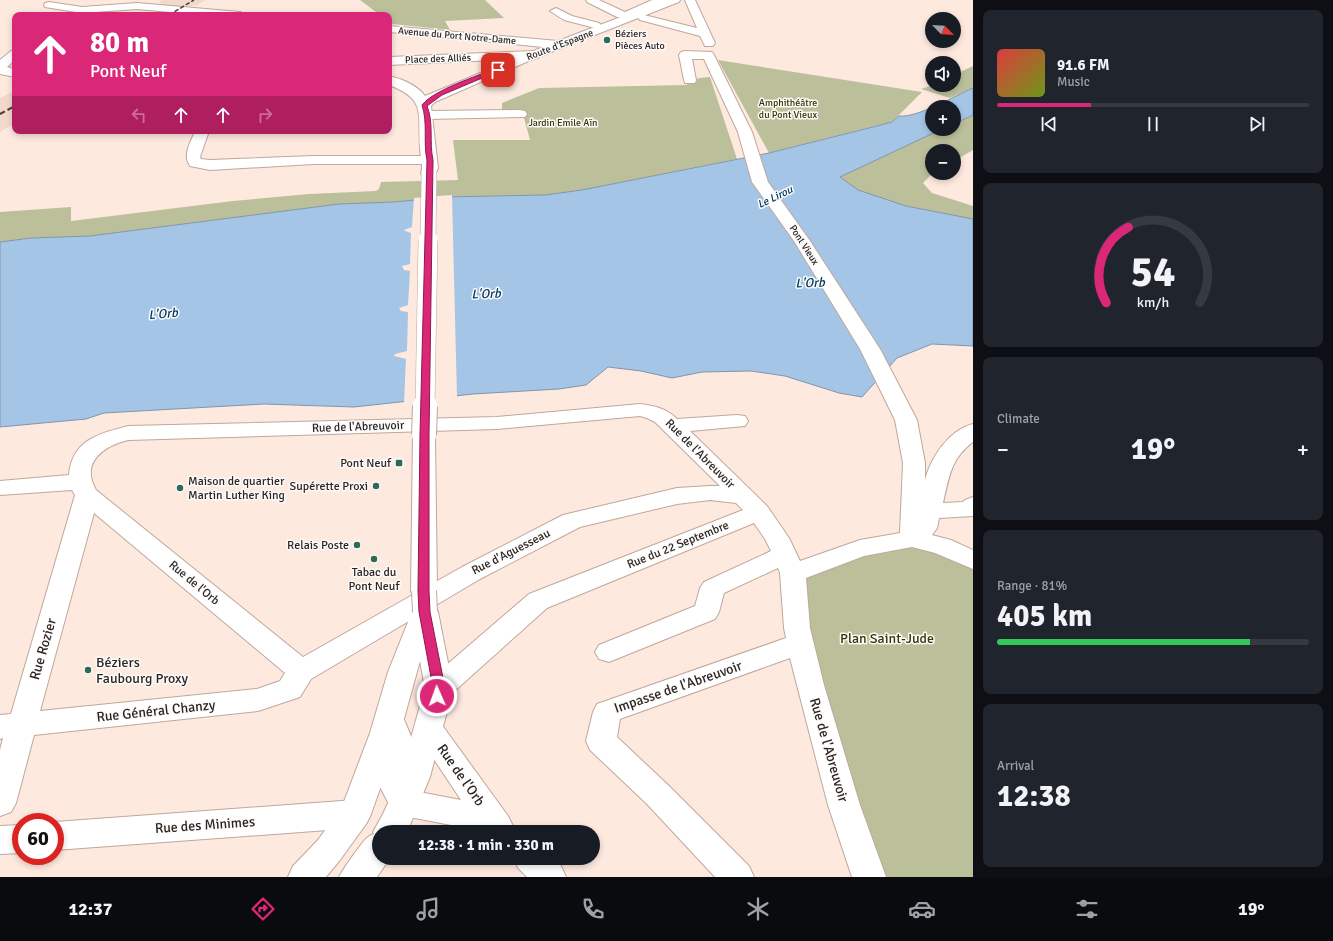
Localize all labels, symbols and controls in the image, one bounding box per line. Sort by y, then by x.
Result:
north arrow [925,12,961,48]
map controls [925,12,961,180]
street label: Avenue du Port Notre-Dame [397,25,517,47]
text: 80 m [90,26,149,60]
street label: Route d'Espagne [525,27,595,63]
icon: ahead [24,28,76,80]
place label: Béziers Pièces Auto [615,28,665,52]
marker: Béziers Pièces Auto [602,35,612,45]
street label: Place des Alliés [405,52,472,66]
pin [481,53,515,87]
button: sound [925,56,961,92]
text: 91.6 FM [1057,56,1109,74]
icon: arrive [487,59,509,81]
text: Pont Neuf [90,60,166,82]
text: Music [1057,74,1090,90]
park label: Amphithéâtre du Pont Vieux [759,97,818,121]
button: + [925,100,961,136]
icon: left [128,104,150,126]
icon: ahead [170,104,192,126]
icon: ahead [212,104,234,126]
icon: right [254,104,276,126]
icon: previous [1038,113,1060,135]
icon: pause [1142,113,1164,135]
icon: next [1246,113,1268,135]
park label: Jardin Emile Aïn [528,117,598,129]
button: − [925,144,961,180]
water label: Le Lirou [755,183,796,211]
street label: Pont Vieux [787,223,822,268]
text: 54 [1131,247,1175,298]
water label: L'Orb [795,274,826,292]
water label: L'Orb [471,285,502,303]
text: km/h [1137,294,1169,311]
water label: L'Orb [148,305,180,323]
text: Climate [997,411,1040,427]
street label: Rue de l'Abreuvoir [662,416,738,492]
street label: Rue de l'Abreuvoir [312,418,405,436]
text: 19° [1131,431,1175,468]
text: − [997,436,1009,463]
text: + [1297,436,1309,463]
place label: Pont Neuf [340,456,392,471]
marker: Pont Neuf [394,458,404,468]
place label: Maison de quartier Martin Luther King [188,474,285,503]
place label: Supérette Proxi [290,479,368,494]
marker: Supérette Proxi [371,481,381,491]
marker: Maison de quartier Martin Luther King [175,483,185,493]
street label: Rue du 22 Septembre [625,518,731,572]
street label: Rue d'Aguesseau [469,526,553,578]
place label: Relais Poste [287,538,349,553]
marker: Relais Poste [352,540,362,550]
marker: Tabac du Pont Neuf [369,554,379,564]
street label: Rue de l'Orb [166,558,222,608]
place label: Tabac du Pont Neuf [349,565,400,594]
text: Range · 81% [997,578,1067,594]
text: 405 km [997,598,1092,635]
street label: Rue Rozier [26,615,60,682]
park label: Plan Saint-Jude [840,630,934,647]
place label: Béziers Faubourg Proxy [96,654,188,687]
street label: Impasse de l'Abreuvoir [612,657,745,717]
marker: Béziers Faubourg Proxy [83,665,93,675]
position arrow [416,675,458,717]
street label: Rue Général Chanzy [96,696,217,726]
street label: Rue de l'Abreuvoir [806,696,852,805]
street label: Rue de l'Orb [433,741,489,809]
text: Arrival [997,758,1034,774]
text: 12:38 [997,778,1071,815]
speed limit sign: 60 [12,813,64,865]
street label: Rue des Minimes [154,813,256,837]
text: 12:38 · 1 min · 330 m [418,836,554,854]
icon: directions [249,895,277,923]
icon: music [414,895,442,923]
icon: phone [579,895,607,923]
icon: climate [744,895,772,923]
icon: car [908,895,936,923]
icon: filters [1073,895,1101,923]
text: 12:37 [68,898,113,920]
text: 19° [1238,898,1265,920]

